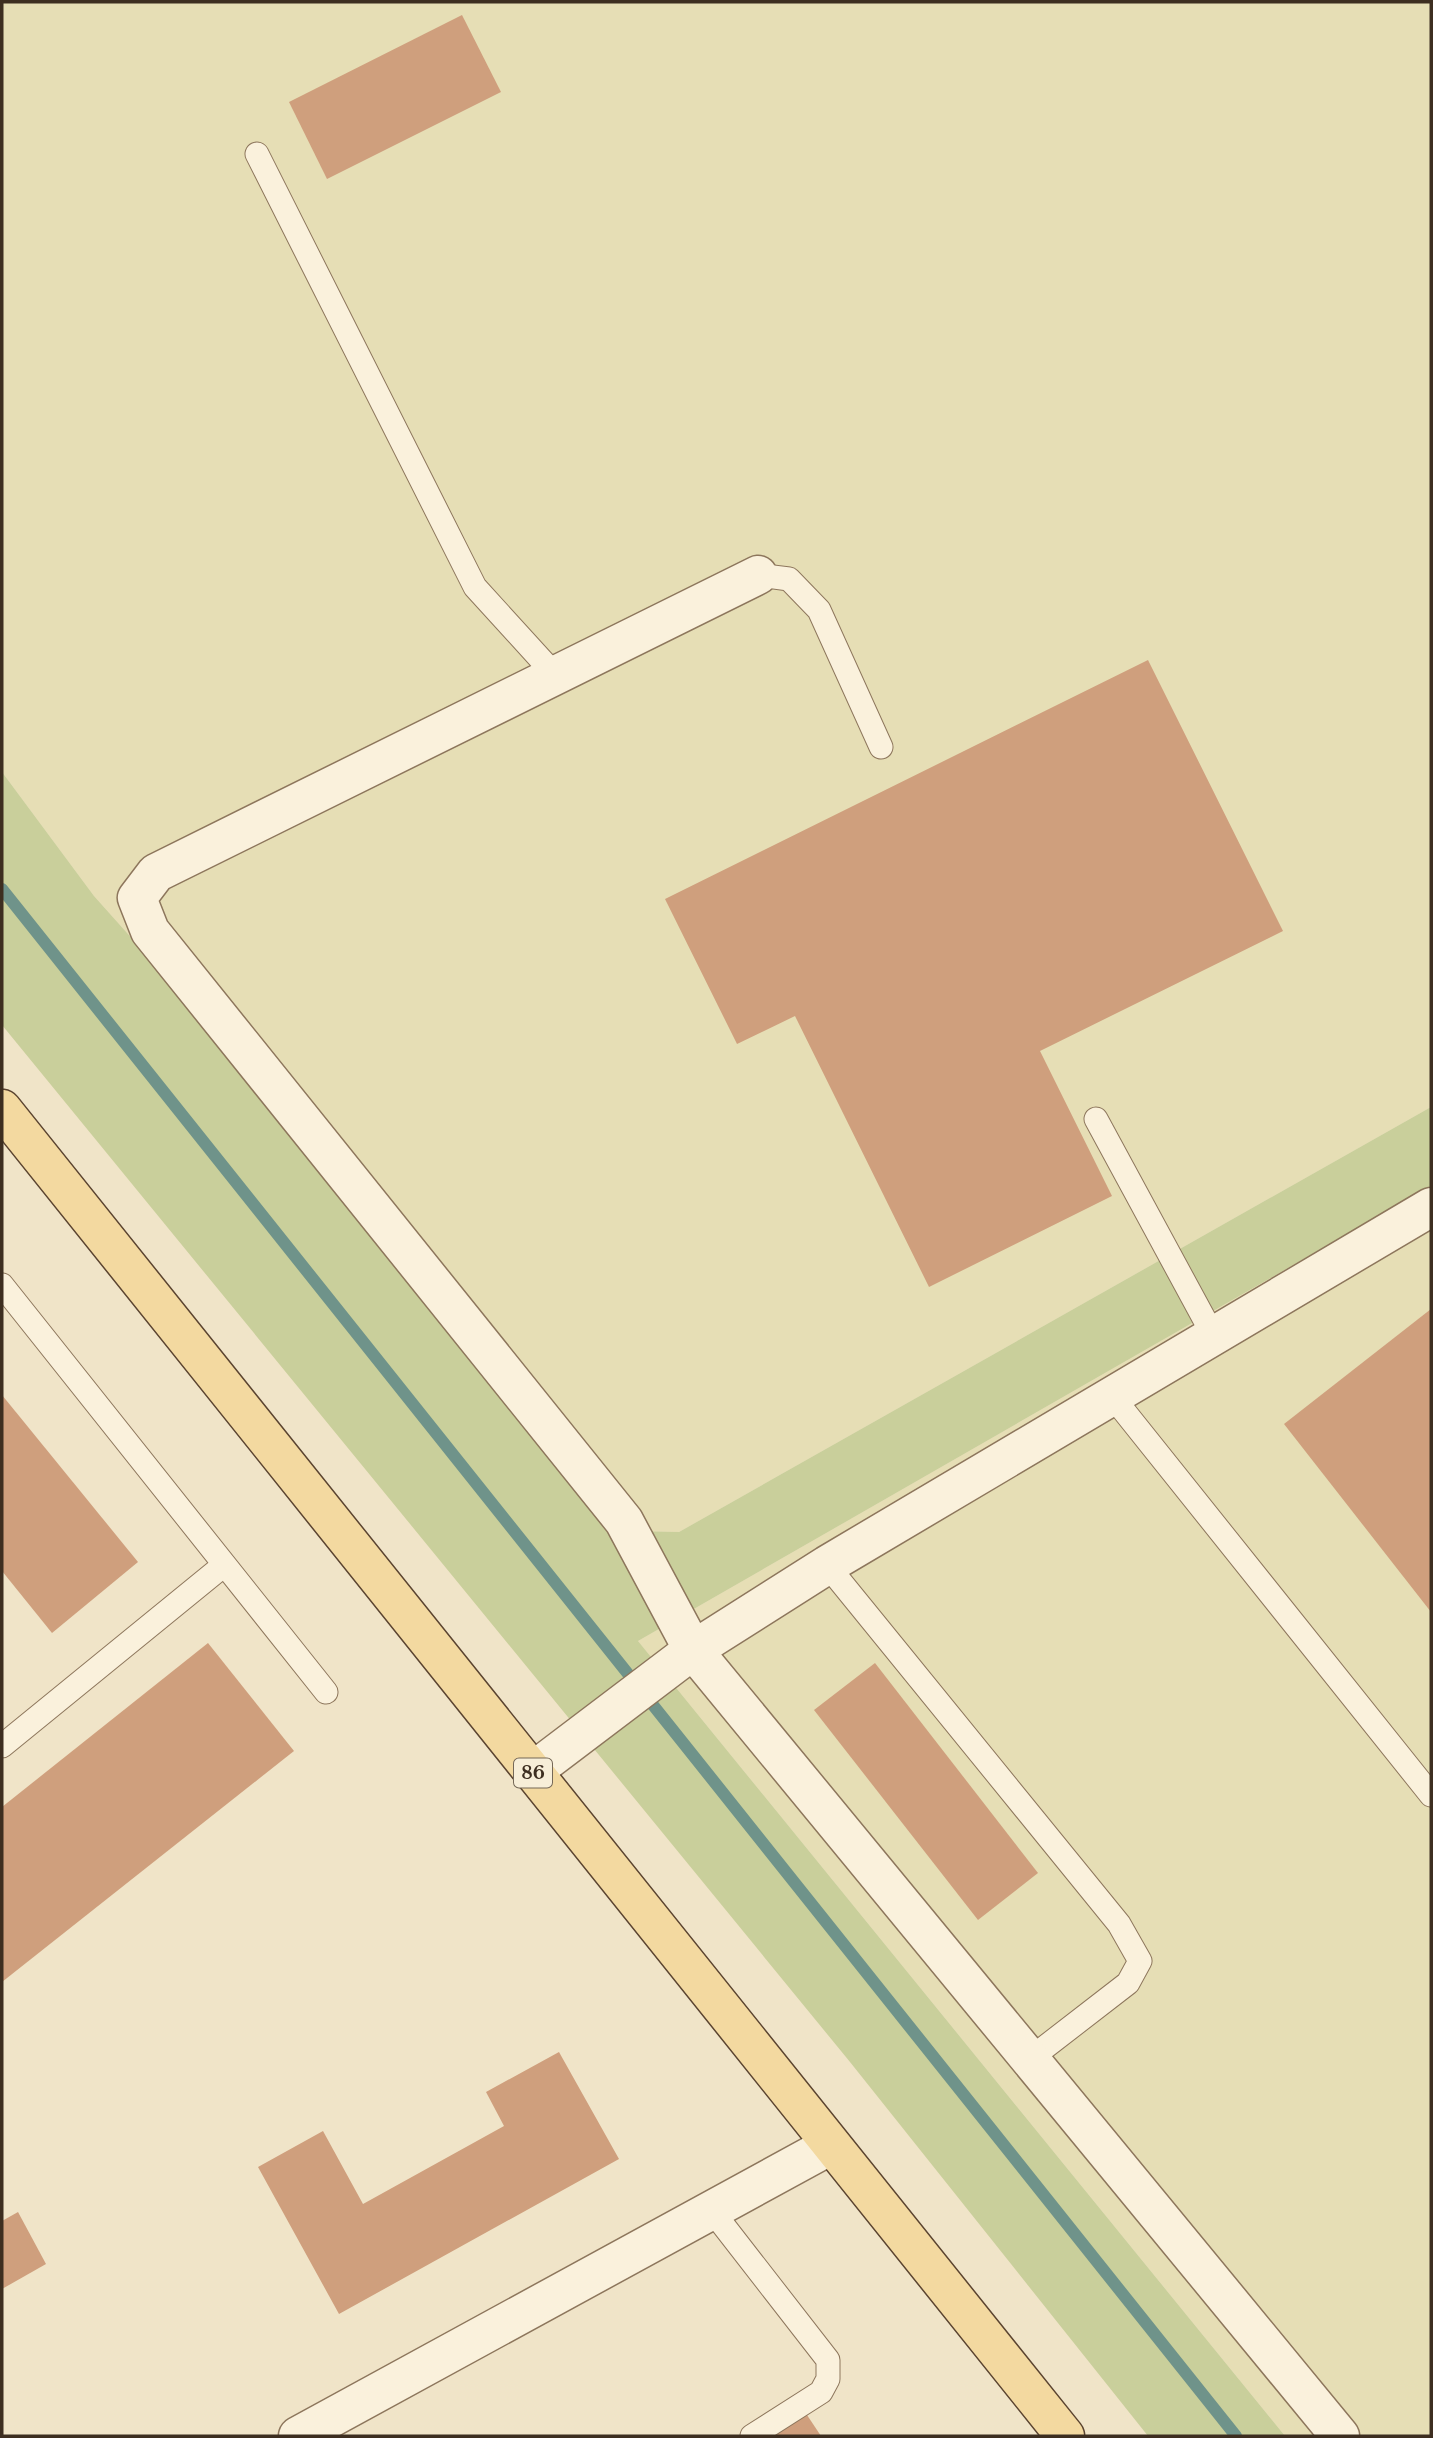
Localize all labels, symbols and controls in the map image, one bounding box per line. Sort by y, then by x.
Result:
road number: 86 [514,1758,552,1788]

